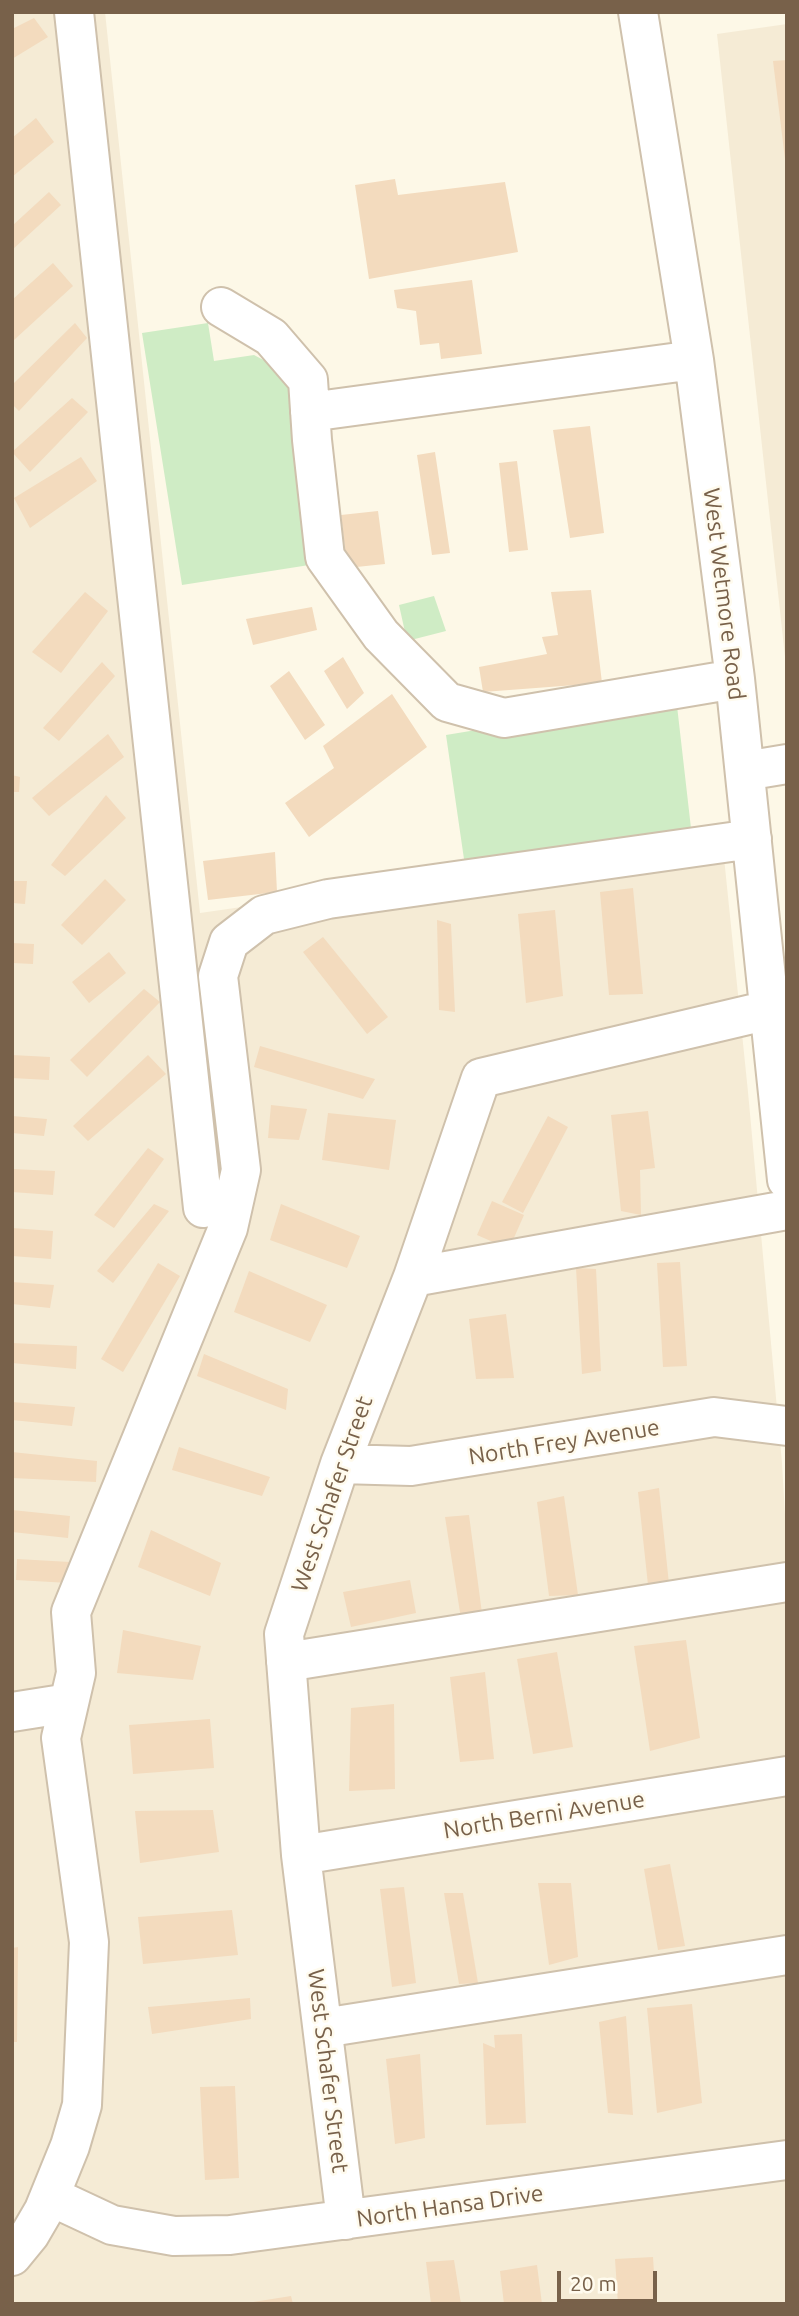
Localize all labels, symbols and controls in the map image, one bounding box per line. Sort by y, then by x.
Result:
street label: West Wetmore Road [697,486,751,702]
street label: West Schafer Street [286,1392,378,1596]
street label: North Frey Avenue [467,1413,661,1471]
street label: North Berni Avenue [441,1785,647,1845]
street label: West Schafer Street [302,1967,354,2175]
street label: North Hansa Drive [355,2179,545,2233]
scale bar [561,2256,661,2300]
text: 20 m [570,2271,617,2295]

